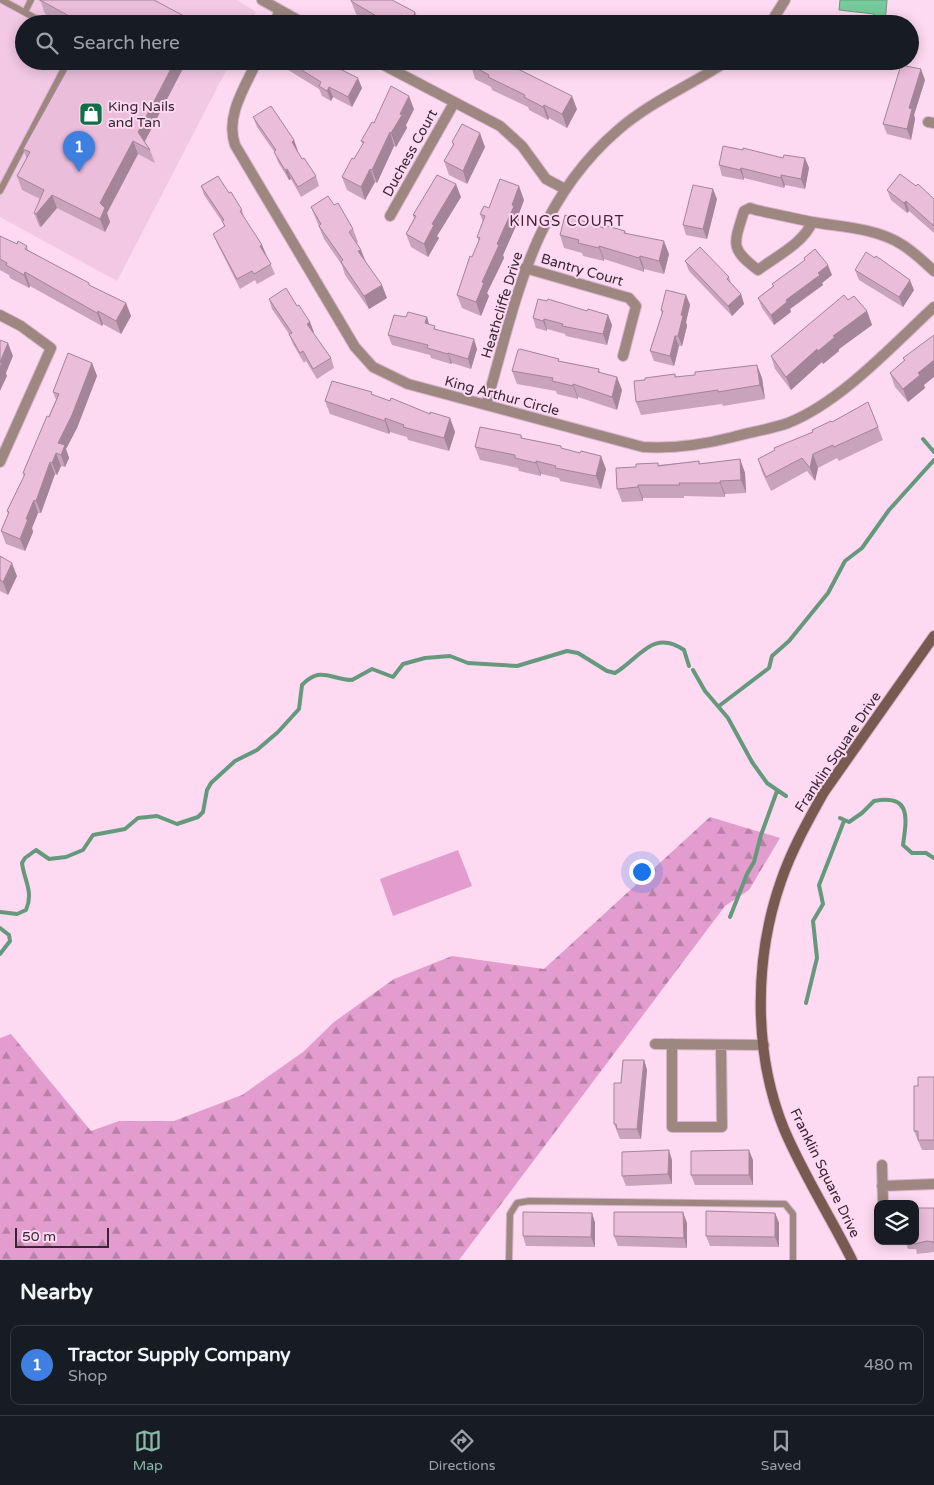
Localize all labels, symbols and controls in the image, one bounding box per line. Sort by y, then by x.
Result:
search box [15,15,919,70]
icon: search [33,29,61,57]
text: Search here [73,32,180,54]
place label: King Nails and Tan [108,98,175,131]
shop icon: King Nails and Tan [78,101,104,127]
street label: Duchess Court [379,106,441,200]
pin: 1 [63,131,95,172]
district label: KINGS COURT [509,212,625,230]
street label: Heathcliffe Drive [478,249,526,360]
street label: Bantry Court [539,250,626,290]
street label: King Arthur Circle [443,372,561,420]
street label: Franklin Square Drive [791,688,885,815]
your location [629,859,655,885]
street label: Franklin Square Drive [786,1106,864,1240]
map controls [874,1200,919,1245]
button: layers [874,1200,919,1245]
scale bar [15,1225,109,1248]
text: 50 m [22,1228,56,1245]
text: Nearby [20,1280,93,1305]
text: Tractor Supply Company [68,1344,291,1366]
text: 1 [32,1355,42,1375]
text: 480 m [864,1355,913,1375]
text: Shop [68,1366,107,1386]
tab: Map [133,1427,163,1474]
tab: Directions [428,1427,495,1474]
tab: Saved [761,1427,801,1474]

